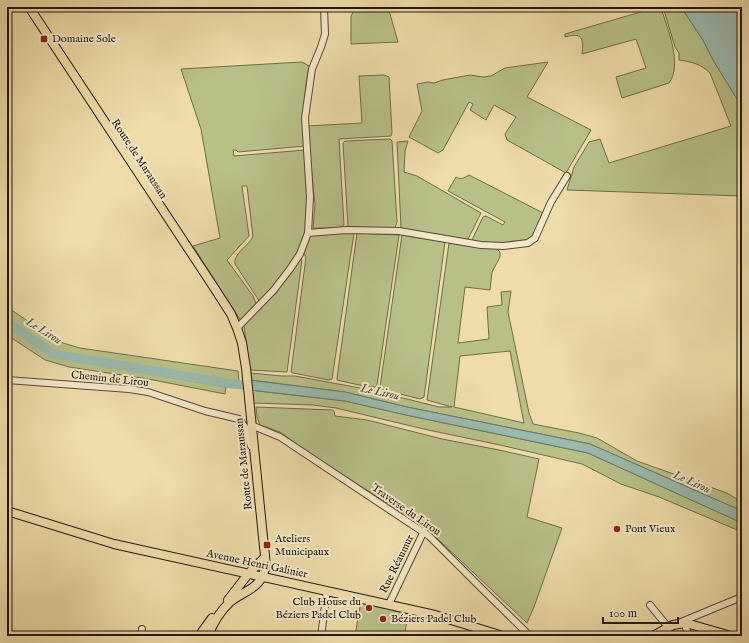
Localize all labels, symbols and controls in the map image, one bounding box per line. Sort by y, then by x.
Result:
place label: Domaine Sole [52,32,116,46]
marker: Domaine Sole [39,34,49,44]
street label: Route de Maraussan [108,116,170,202]
water label: Le Lirou [22,314,65,348]
street label: Chemin de Lirou [70,368,150,390]
water label: Le Lirou [358,380,401,403]
street label: Route de Maraussan [232,417,256,511]
water label: Le Lirou [670,467,713,497]
street label: Traverse du Lirou [369,481,444,539]
place label: Pont Vieux [625,522,676,536]
marker: Pont Vieux [612,524,622,534]
place label: Ateliers Municipaux [274,532,330,559]
street label: Rue Réaumur [377,532,417,596]
marker: Ateliers Municipaux [262,540,272,550]
street label: Avenue Henri Galinier [204,546,309,582]
place label: Club House du Béziers Padel Club [276,595,361,622]
scale bar [603,599,678,625]
marker: Club House du Béziers Padel Club [364,603,374,613]
text: 100 m [609,606,637,621]
place label: Béziers Padel Club [391,612,477,626]
marker: Béziers Padel Club [378,614,388,624]

